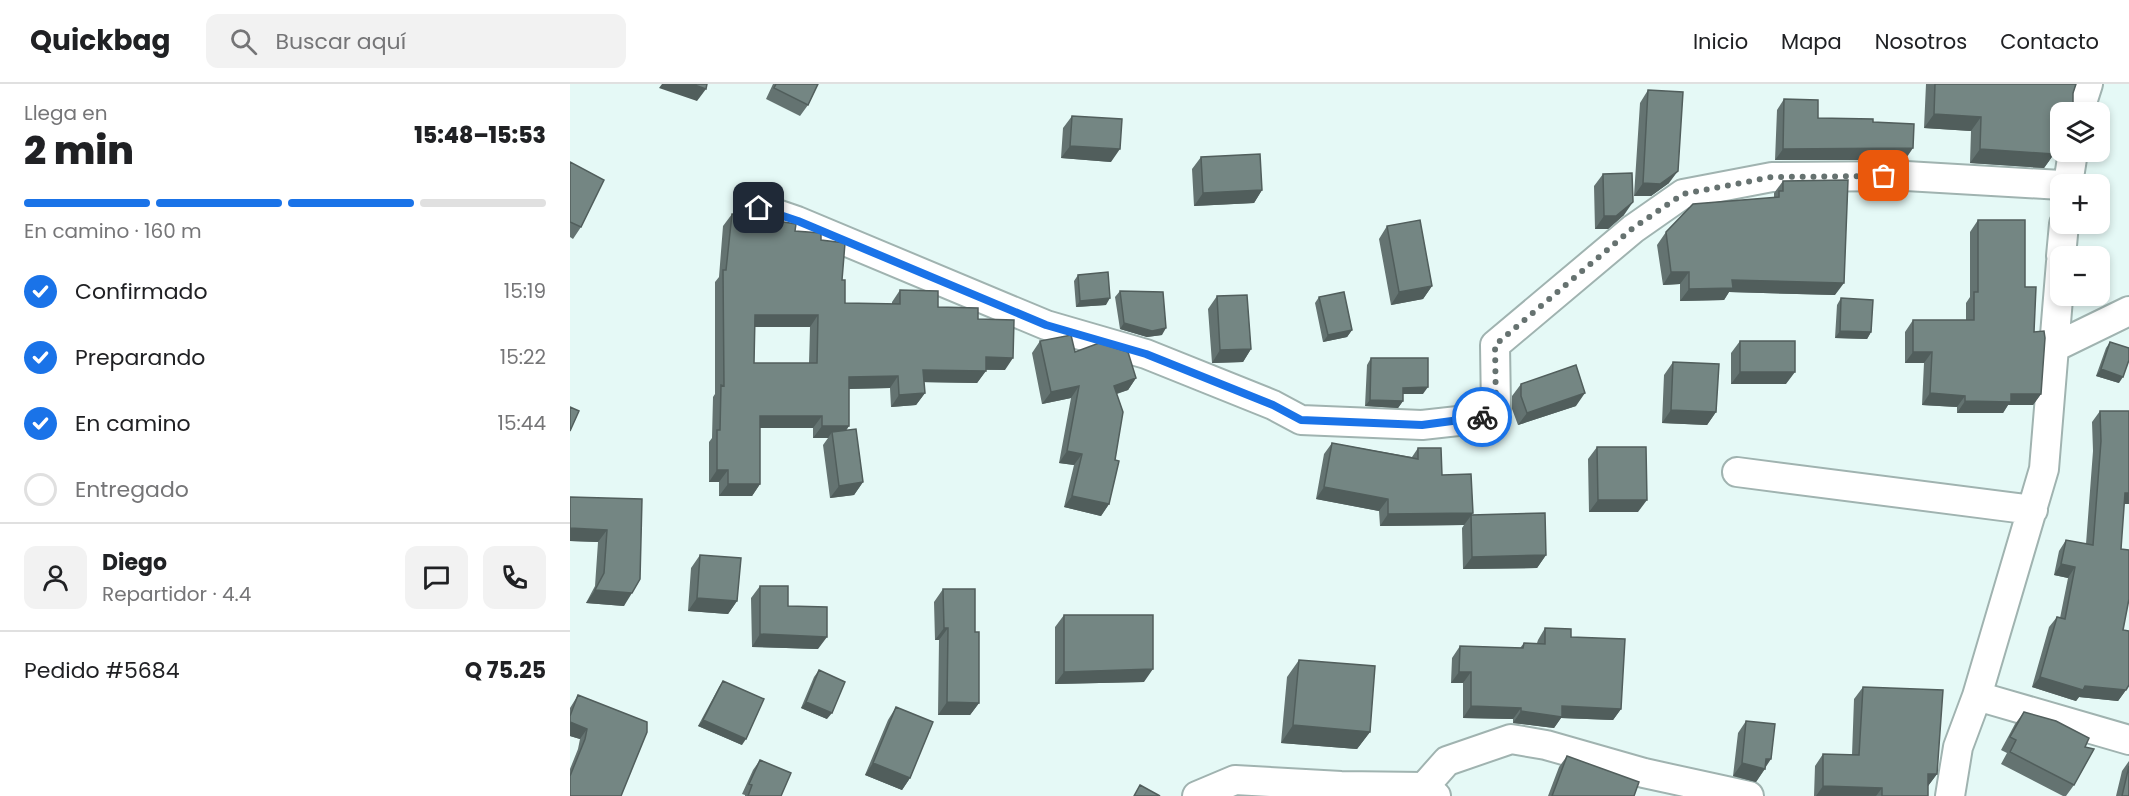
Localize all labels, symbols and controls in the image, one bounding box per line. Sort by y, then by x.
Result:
search box [206,14,626,68]
text: Quickbag [30,21,170,60]
icon: search [227,25,260,58]
text: Buscar aquí [275,26,406,57]
text: Inicio [1693,27,1748,56]
text: Mapa [1781,27,1842,56]
text: Nosotros [1875,27,1967,56]
text: Contacto [2000,27,2099,56]
text: Llega en [24,99,108,127]
map controls [2050,102,2110,306]
button: layers [2050,102,2110,162]
text: 15:48–15:53 [414,120,546,151]
text: 2 min [24,123,134,178]
pin [1858,150,1909,201]
icon: bag [1867,159,1900,192]
button: + [2050,174,2110,234]
pin [733,182,784,233]
icon: home [742,191,775,224]
text: En camino · 160 m [24,217,202,245]
button: − [2050,246,2110,306]
icon: check [24,275,57,308]
text: Confirmado [75,276,208,307]
text: 15:19 [504,277,546,305]
icon: check [24,341,57,374]
text: Preparando [75,342,205,373]
text: 15:22 [500,343,546,371]
courier [1452,387,1512,447]
icon: bike [1466,401,1499,434]
icon: check [24,407,57,440]
text: En camino [75,408,191,439]
text: 15:44 [498,409,546,437]
text: Entregado [75,474,189,505]
button: person [24,546,87,609]
button: chat [405,546,468,609]
button: phone [483,546,546,609]
text: Diego [102,547,167,578]
text: Repartidor · 4.4 [102,580,251,608]
text: Pedido #5684 [24,655,179,686]
text: Q 75.25 [465,655,546,686]

